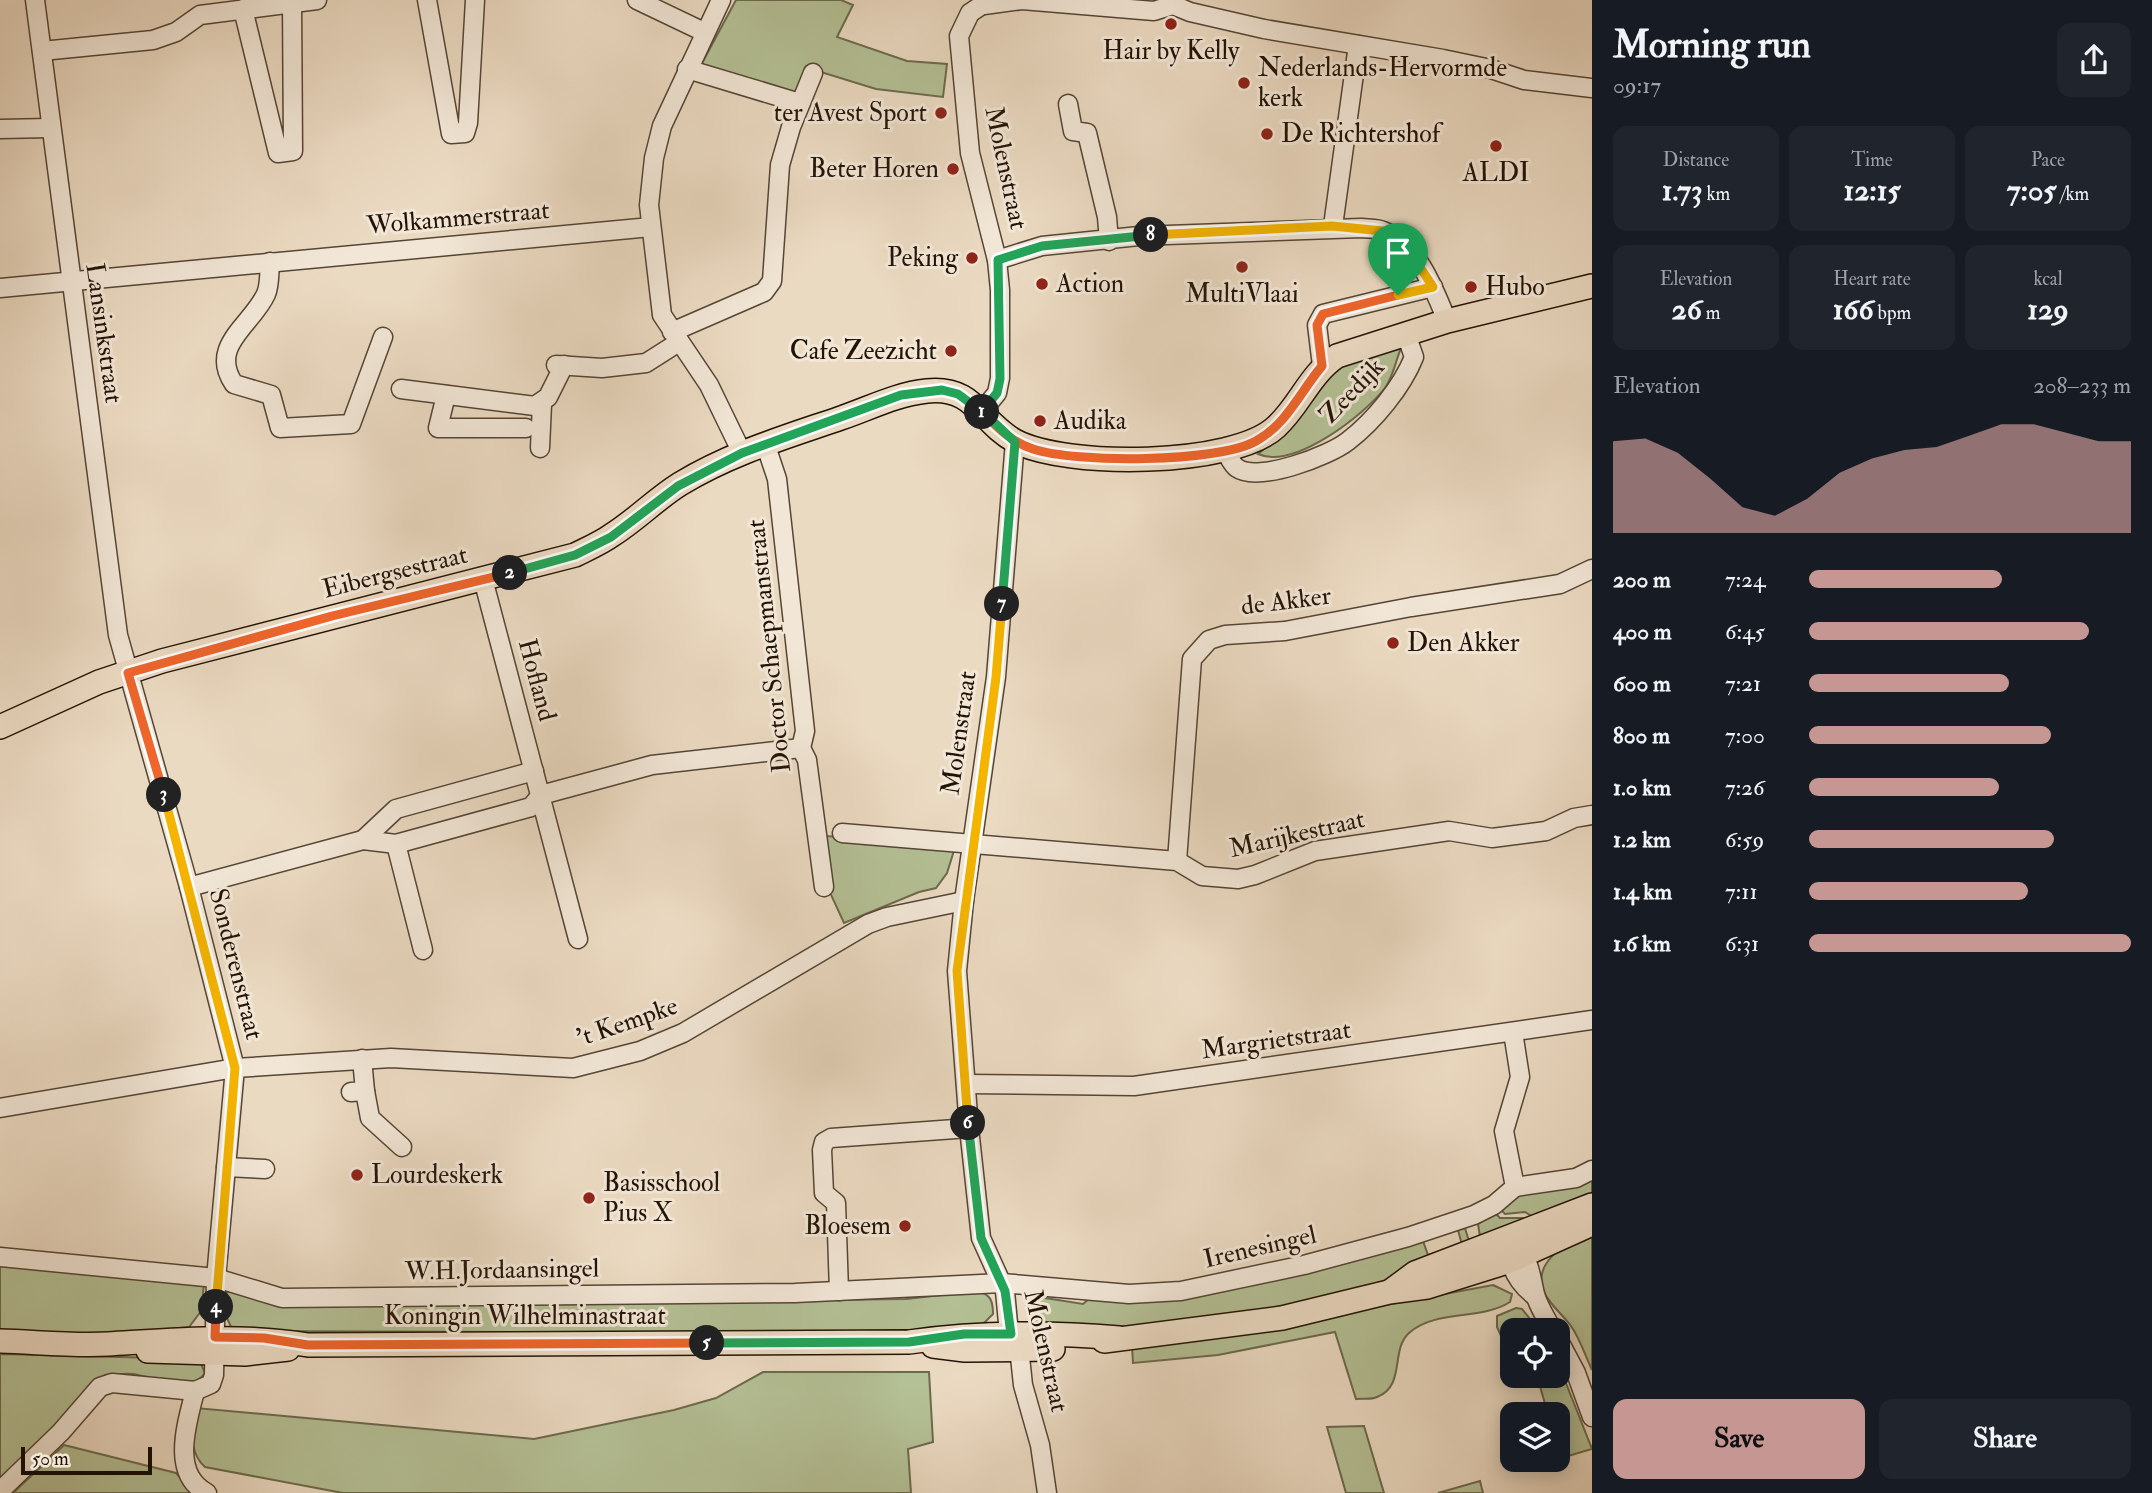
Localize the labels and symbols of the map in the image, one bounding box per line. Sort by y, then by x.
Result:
marker: Hair by Kelly [1163,16,1179,32]
place label: Hair by Kelly [1103,35,1240,67]
place label: Nederlands-Hervormde kerk [1258,52,1507,114]
marker: Nederlands-Hervormde kerk [1236,75,1252,91]
place label: ter Avest Sport [774,97,927,130]
street label: Molenstraat [977,104,1035,232]
marker: ter Avest Sport [933,105,949,121]
place label: De Richtershof [1281,118,1444,150]
marker: De Richtershof [1259,126,1275,142]
marker: ALDI [1488,138,1504,154]
place label: Beter Horen [809,153,939,185]
place label: ALDI [1462,157,1529,189]
marker: Beter Horen [945,161,961,177]
street label: Wolkammerstraat [364,194,551,242]
pin: 8 [1134,218,1168,252]
pin [1368,223,1428,295]
place label: Peking [887,242,959,274]
marker: Peking [964,250,980,266]
marker: MultiVlaai [1234,259,1250,275]
street label: Lansinkstraat [78,261,130,405]
place label: Action [1055,268,1124,300]
place label: Hubo [1485,271,1545,303]
marker: Action [1034,276,1050,292]
place label: MultiVlaai [1185,278,1299,310]
marker: Hubo [1463,279,1479,295]
place label: Cafe Zeezicht [790,335,937,367]
marker: Cafe Zeezicht [943,343,959,359]
street label: Zeedijk [1313,351,1391,431]
pin: 1 [964,394,1000,430]
place label: Audika [1053,405,1127,437]
marker: Audika [1032,413,1048,429]
street label: Doctor Schaepmanstraat [740,518,799,774]
street label: Eibergsestraat [319,539,471,605]
pin: 2 [492,556,528,590]
street label: de Akker [1239,580,1333,622]
pin: 7 [984,586,1020,622]
place label: Den Akker [1407,627,1520,659]
street label: Hofland [511,635,563,725]
marker: Den Akker [1385,635,1401,651]
street label: Molenstraat [934,669,984,797]
pin: 3 [146,778,182,812]
street label: Marijkestraat [1226,803,1368,865]
street label: Sonderenstraat [202,885,270,1043]
street label: 't Kempke [572,990,682,1055]
street label: Margrietstraat [1199,1014,1353,1066]
pin: 6 [950,1106,986,1140]
place label: Lourdeskerk [371,1159,504,1191]
marker: Lourdeskerk [349,1167,365,1183]
place label: Basisschool Pius X [603,1167,720,1229]
marker: Basisschool Pius X [581,1190,597,1206]
place label: Bloesem [804,1210,891,1242]
marker: Bloesem [897,1218,913,1234]
street label: Irenesingel [1200,1218,1320,1276]
street label: W.H.Jordaansingel [403,1252,600,1288]
street label: Molenstraat [1016,1287,1076,1415]
pin: 4 [198,1290,234,1324]
street label: Koningin Wilhelminastraat [384,1300,666,1332]
pin: 5 [690,1326,724,1360]
scale bar [21,1444,152,1476]

